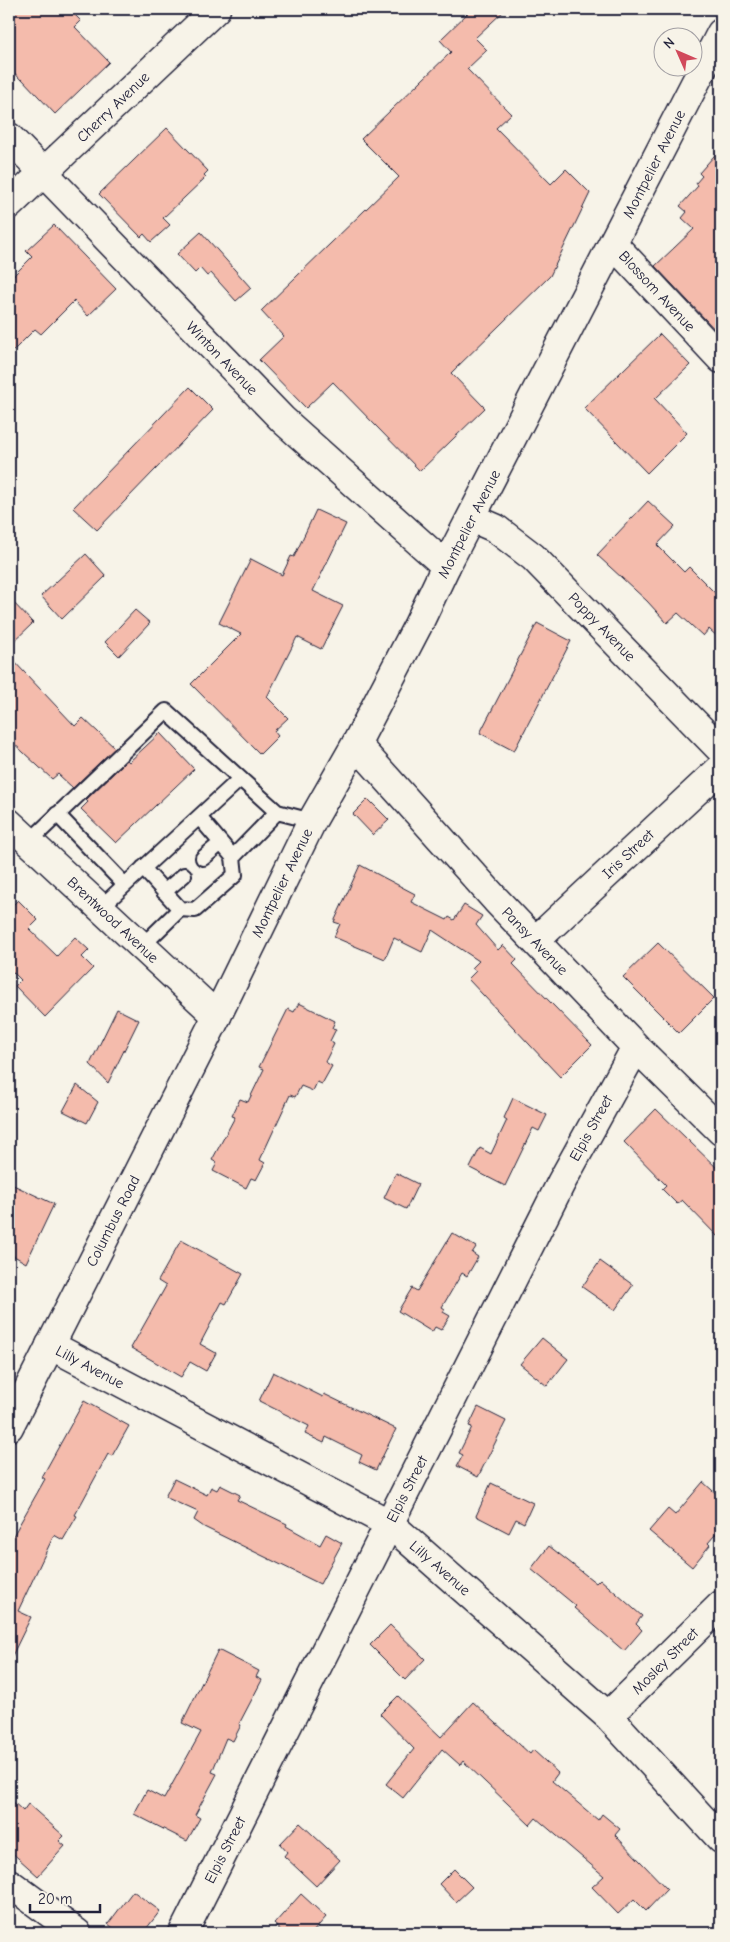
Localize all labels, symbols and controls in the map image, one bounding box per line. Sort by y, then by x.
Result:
north arrow [652,28,702,78]
text: N [660,34,678,52]
street label: Cherry Avenue [73,68,153,146]
street label: Montpelier Avenue [619,106,689,221]
street label: Blossom Avenue [615,247,699,335]
street label: Winton Avenue [182,317,262,399]
street label: Montpelier Avenue [434,466,504,581]
street label: Poppy Avenue [565,589,640,666]
street label: Montpelier Avenue [248,825,316,941]
street label: Iris Street [598,825,658,882]
street label: Brentwood Avenue [64,873,163,967]
street label: Pansy Avenue [498,903,572,979]
street label: Elpis Street [566,1091,617,1164]
street label: Columbus Road [82,1172,144,1270]
street label: Lilly Avenue [53,1341,128,1393]
street label: Elpis Street [383,1452,432,1525]
street label: Lilly Avenue [406,1537,475,1600]
street label: Mosley Street [628,1623,703,1698]
street label: Elpis Street [201,1813,250,1886]
scale bar [30,1882,100,1914]
text: 20 m [38,1890,72,1908]

